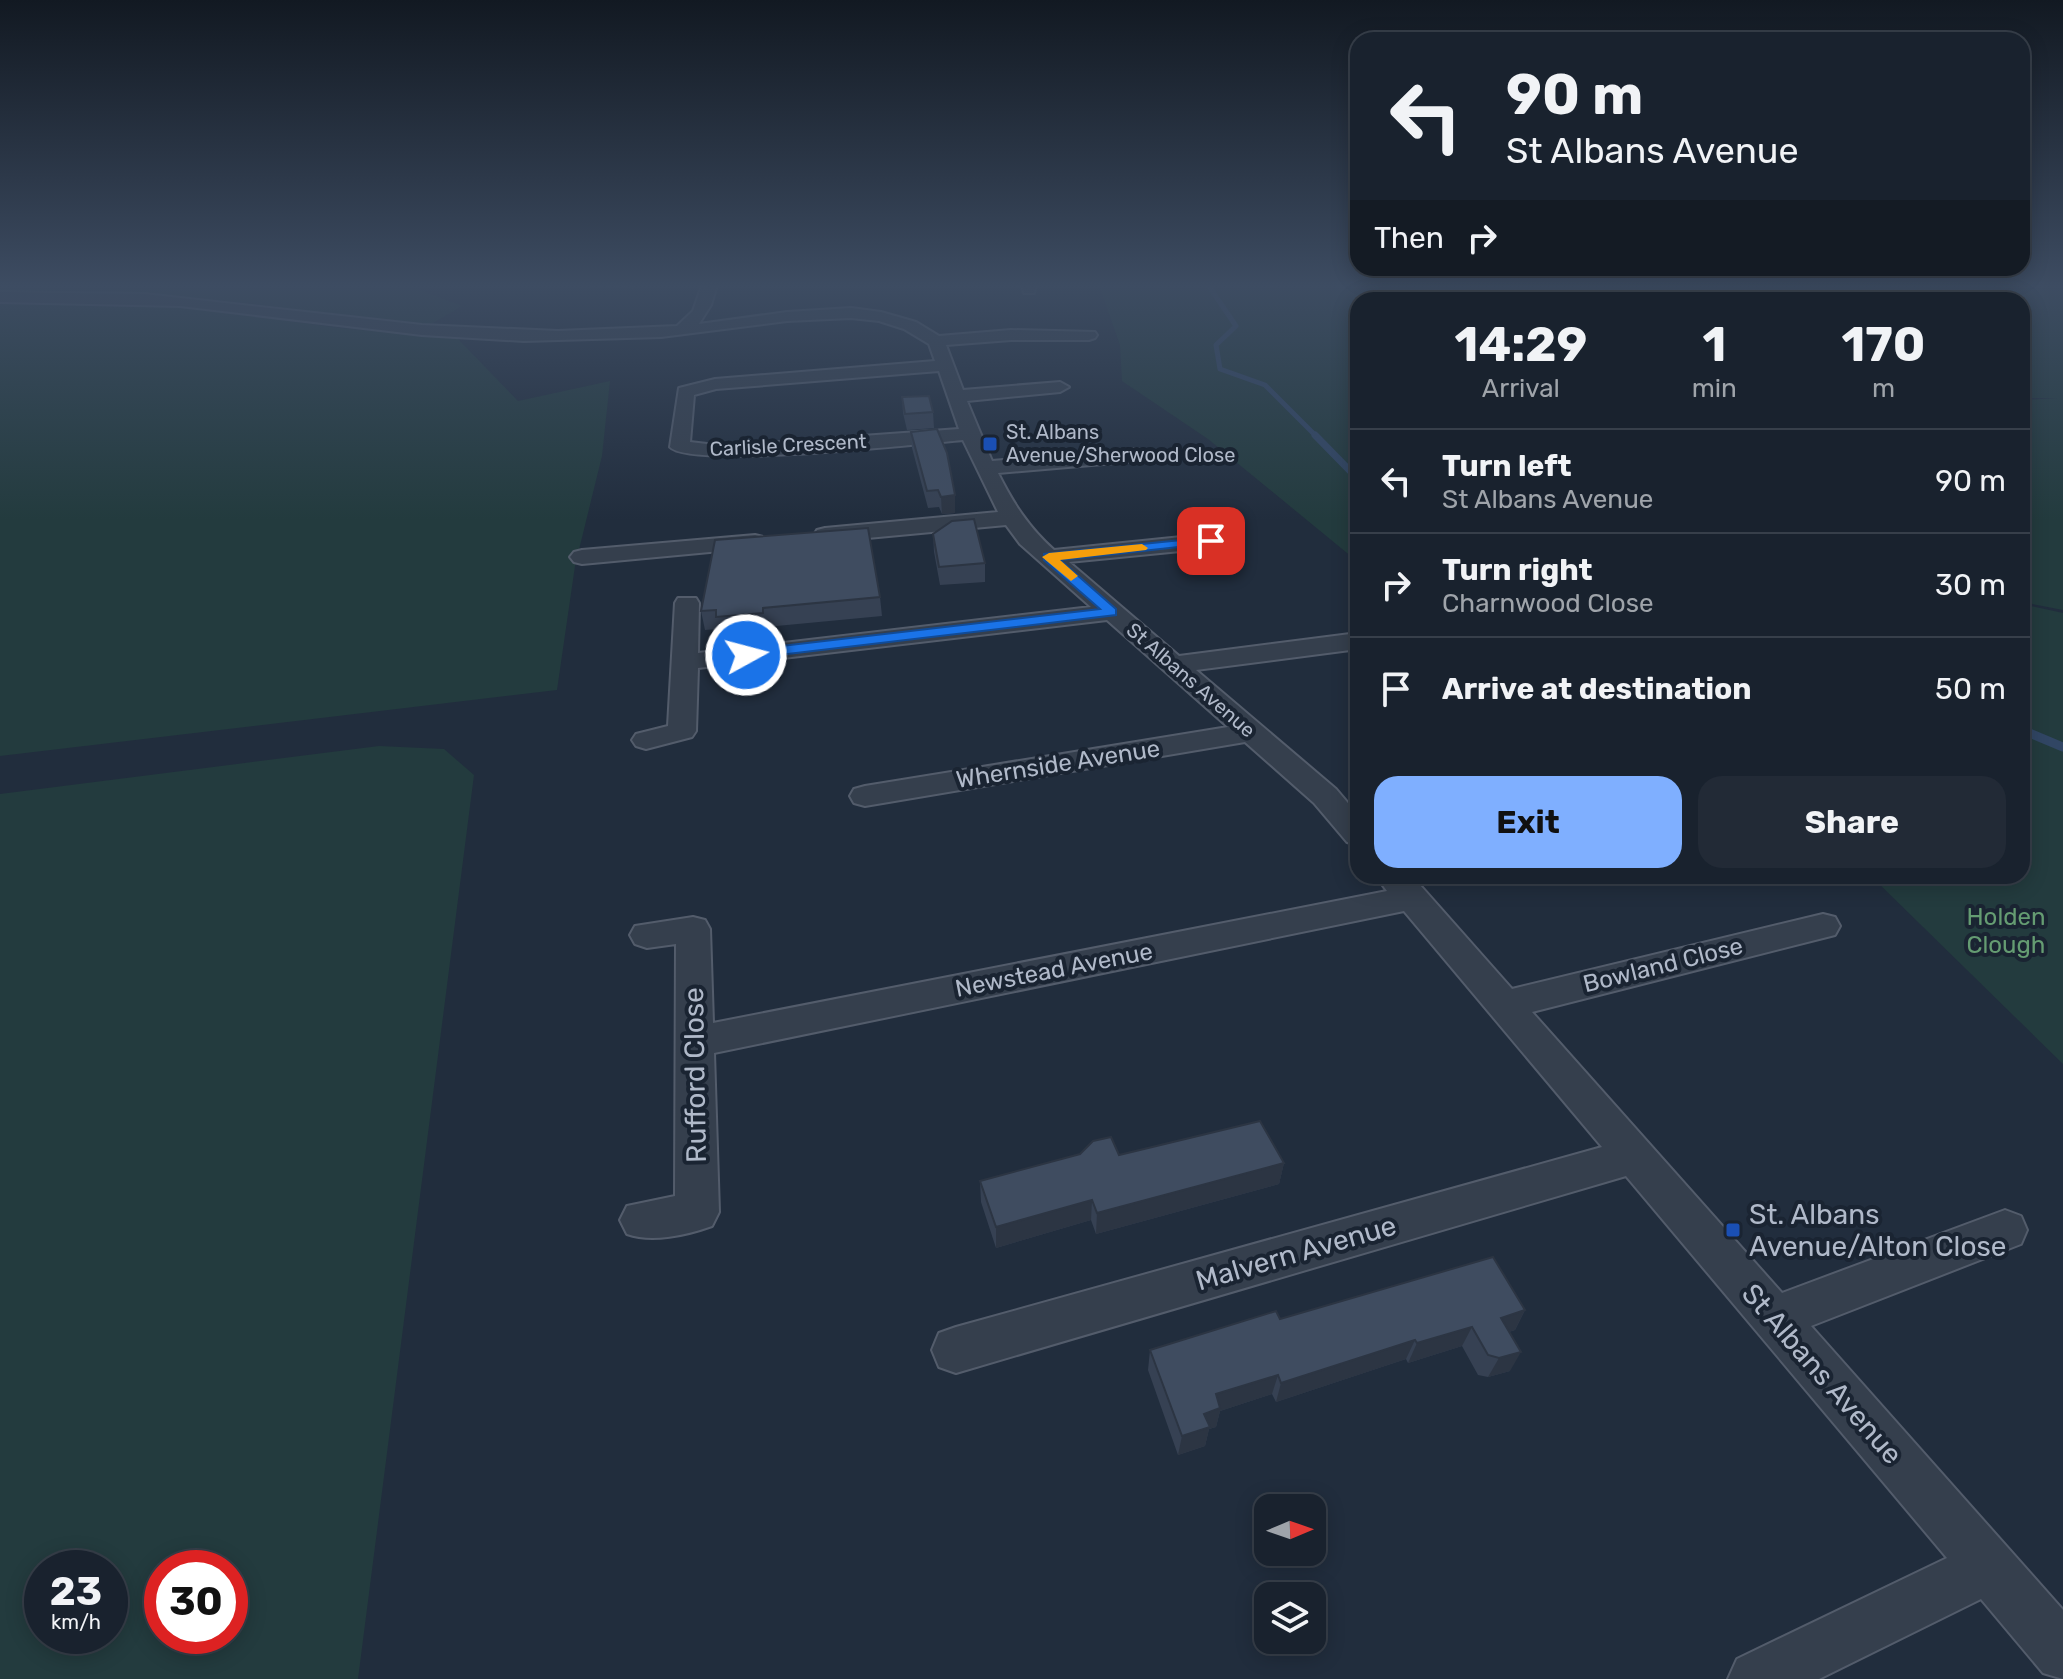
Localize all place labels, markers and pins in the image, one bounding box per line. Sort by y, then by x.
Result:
place label: St. Albans Avenue/Sherwood Close [1006,420,1235,467]
marker: St. Albans Avenue/Sherwood Close [981,435,999,453]
pin [1177,507,1245,575]
place label: St. Albans Avenue/Alton Close [1749,1198,2006,1263]
marker: St. Albans Avenue/Alton Close [1724,1221,1742,1239]

